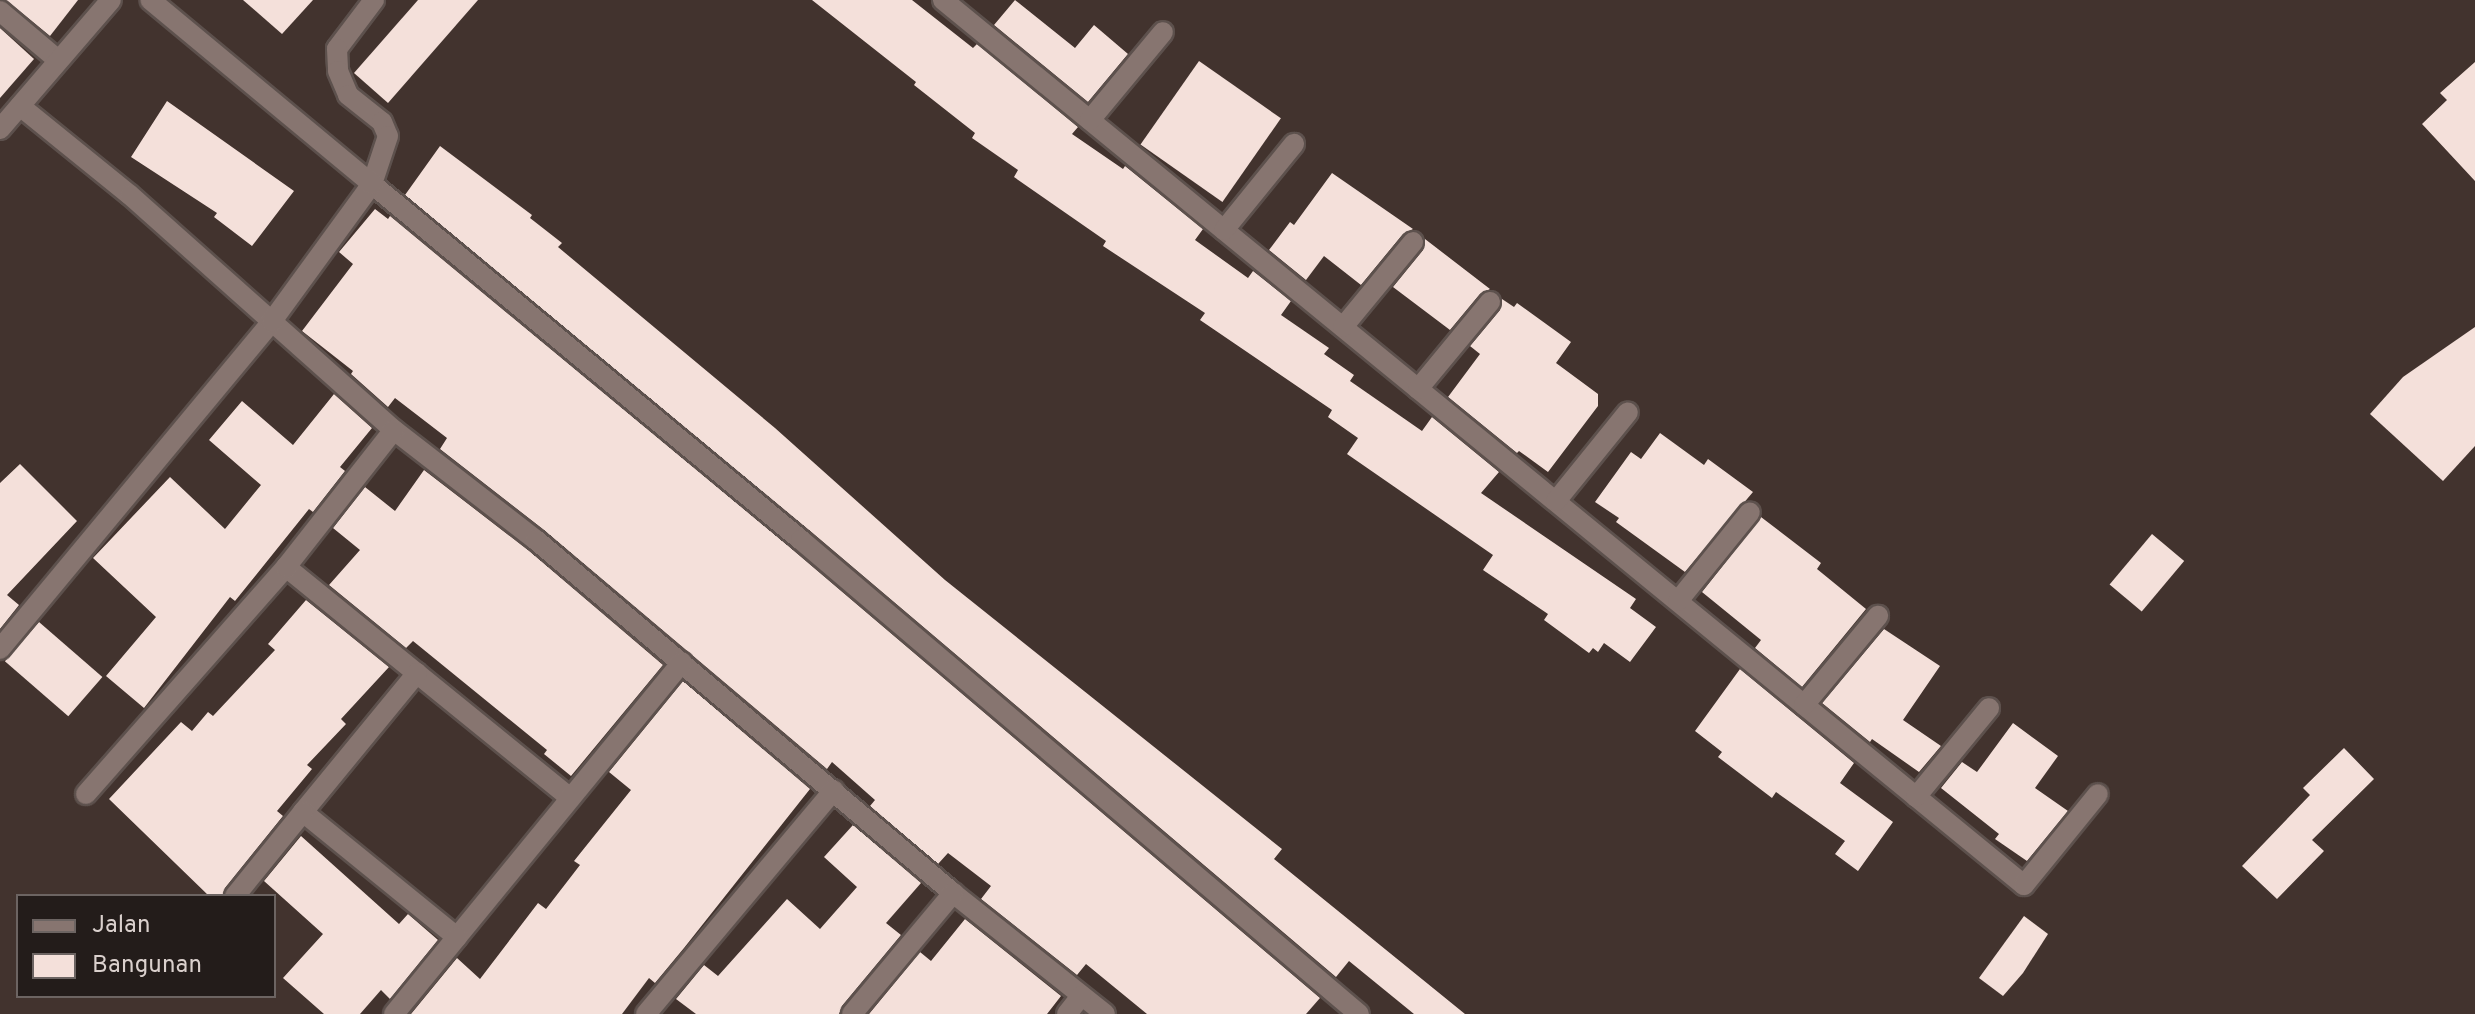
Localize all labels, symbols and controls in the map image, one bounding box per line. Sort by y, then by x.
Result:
legend [16,894,276,998]
text: Jalan [92,911,150,941]
text: Bangunan [92,951,202,981]

